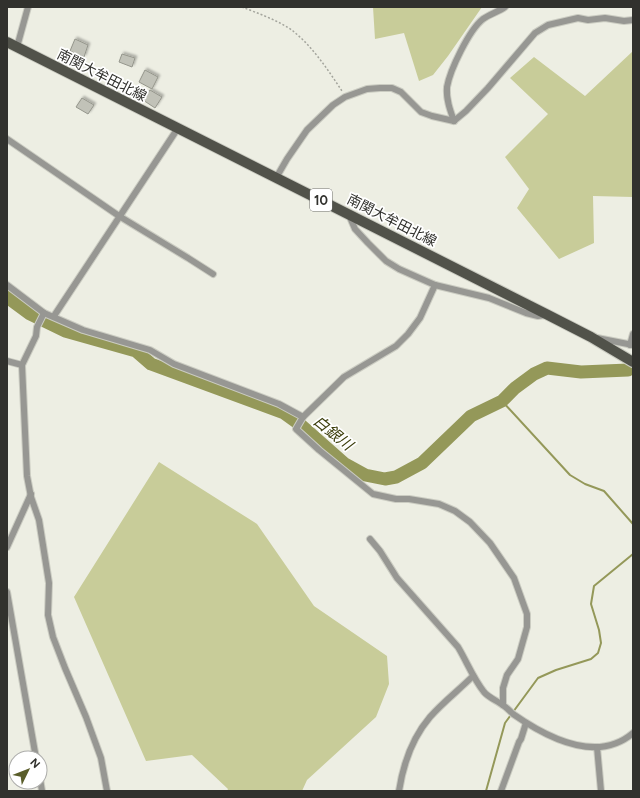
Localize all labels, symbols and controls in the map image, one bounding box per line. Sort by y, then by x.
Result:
street label: 南関大牟田北線 [54,46,149,105]
road number: 10 [310,189,332,211]
street label: 南関大牟田北線 [344,191,439,250]
water label: 白銀川 [310,412,358,455]
north arrow [8,750,48,790]
text: N [27,756,43,771]

